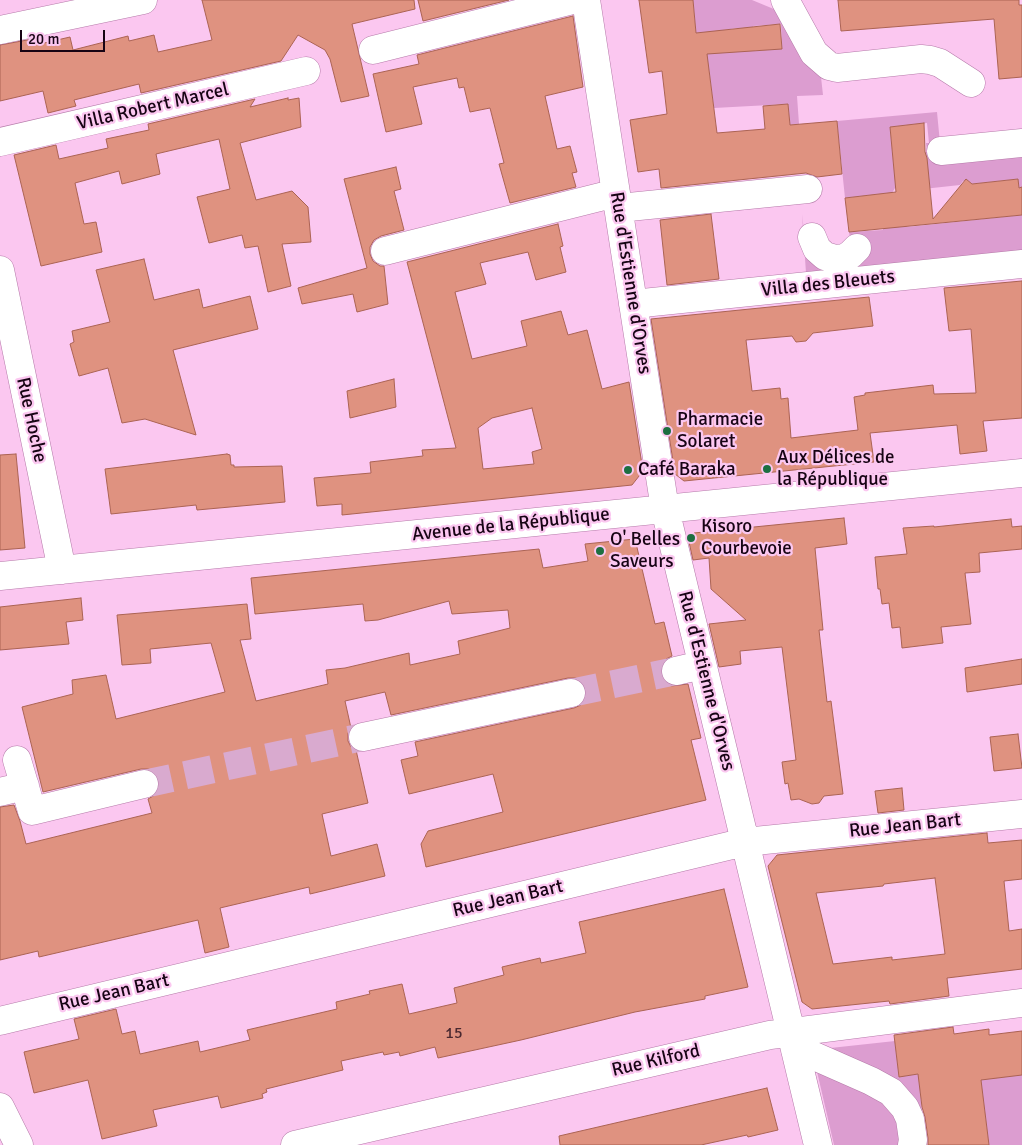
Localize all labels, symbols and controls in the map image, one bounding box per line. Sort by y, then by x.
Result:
scale bar [22,20,108,52]
text: 20 m [28,30,59,48]
street label: Villa Robert Marcel [75,78,231,136]
street label: Rue d'Estienne d'Orves [604,190,656,376]
street label: Villa des Bleuets [760,266,896,302]
street label: Rue Hoche [11,375,51,465]
place label: Pharmacie Solaret [677,409,763,453]
marker: Pharmacie Solaret [661,425,673,437]
place label: Aux Délices de la République [777,447,895,491]
place label: Café Baraka [638,459,736,481]
marker: Aux Délices de la République [761,463,773,475]
marker: Café Baraka [622,464,634,476]
street label: Avenue de la République [411,503,611,547]
place label: Kisoro Courbevoie [701,516,792,560]
place label: O' Belles Saveurs [610,529,680,573]
marker: Kisoro Courbevoie [685,532,697,544]
marker: O' Belles Saveurs [594,545,606,557]
street label: Rue d'Estienne d'Orves [673,589,739,773]
street label: Rue Jean Bart [848,809,962,843]
street label: Rue Jean Bart [451,875,565,923]
street label: Rue Jean Bart [57,969,171,1017]
house number: 15 [445,1024,463,1044]
street label: Rue Kilford [610,1040,702,1082]

